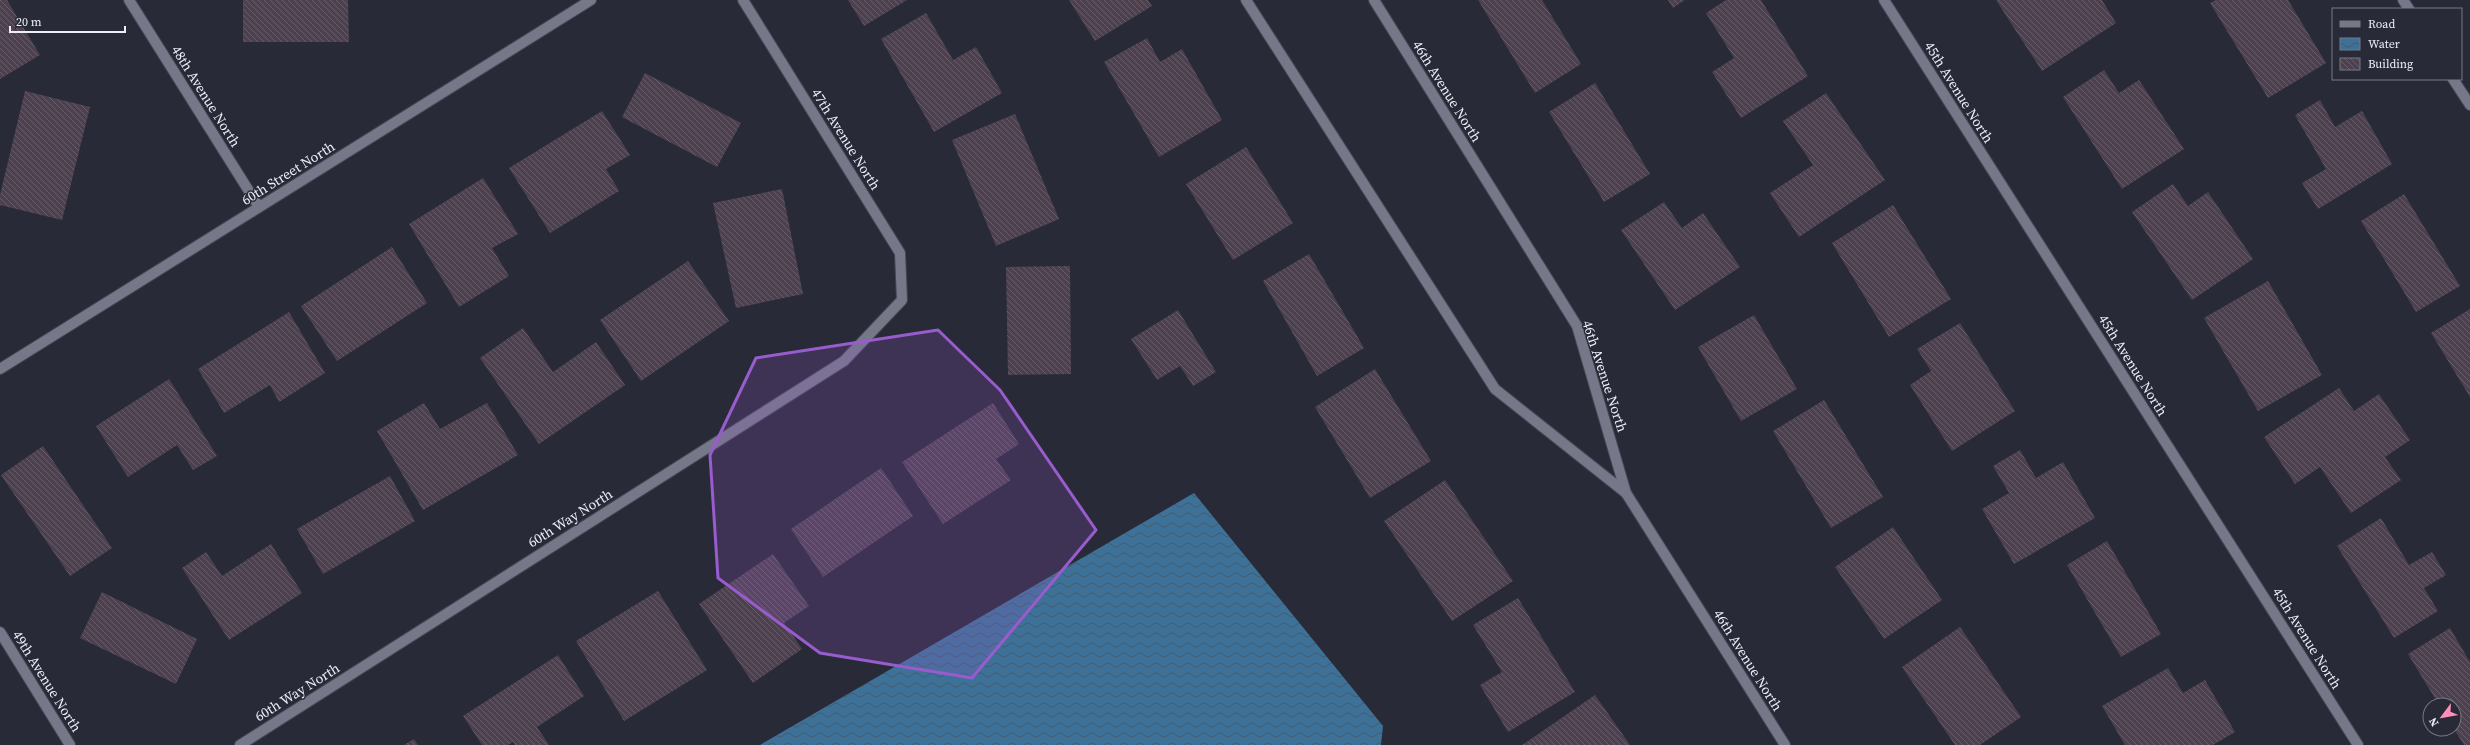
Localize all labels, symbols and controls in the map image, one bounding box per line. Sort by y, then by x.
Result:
scale bar [10,8,125,34]
legend [2332,8,2462,80]
text: 20 m [16,14,42,30]
text: Road [2368,16,2395,32]
street label: 46th Avenue North [1408,36,1486,146]
text: Water [2368,36,2400,52]
street label: 45th Avenue North [1920,37,1998,147]
street label: 48th Avenue North [167,41,245,151]
text: Building [2368,56,2413,72]
street label: 47th Avenue North [807,84,885,194]
street label: 60th Street North [237,136,339,210]
street label: 45th Avenue North [2094,310,2172,420]
street label: 46th Avenue North [1578,318,1632,434]
street label: 60th Way North [524,484,616,552]
street label: 45th Avenue North [2268,583,2346,693]
street label: 46th Avenue North [1709,605,1787,715]
street label: 49th Avenue North [8,626,86,736]
street label: 60th Way North [251,658,343,726]
north arrow [2422,697,2462,737]
text: N [2425,715,2442,729]

